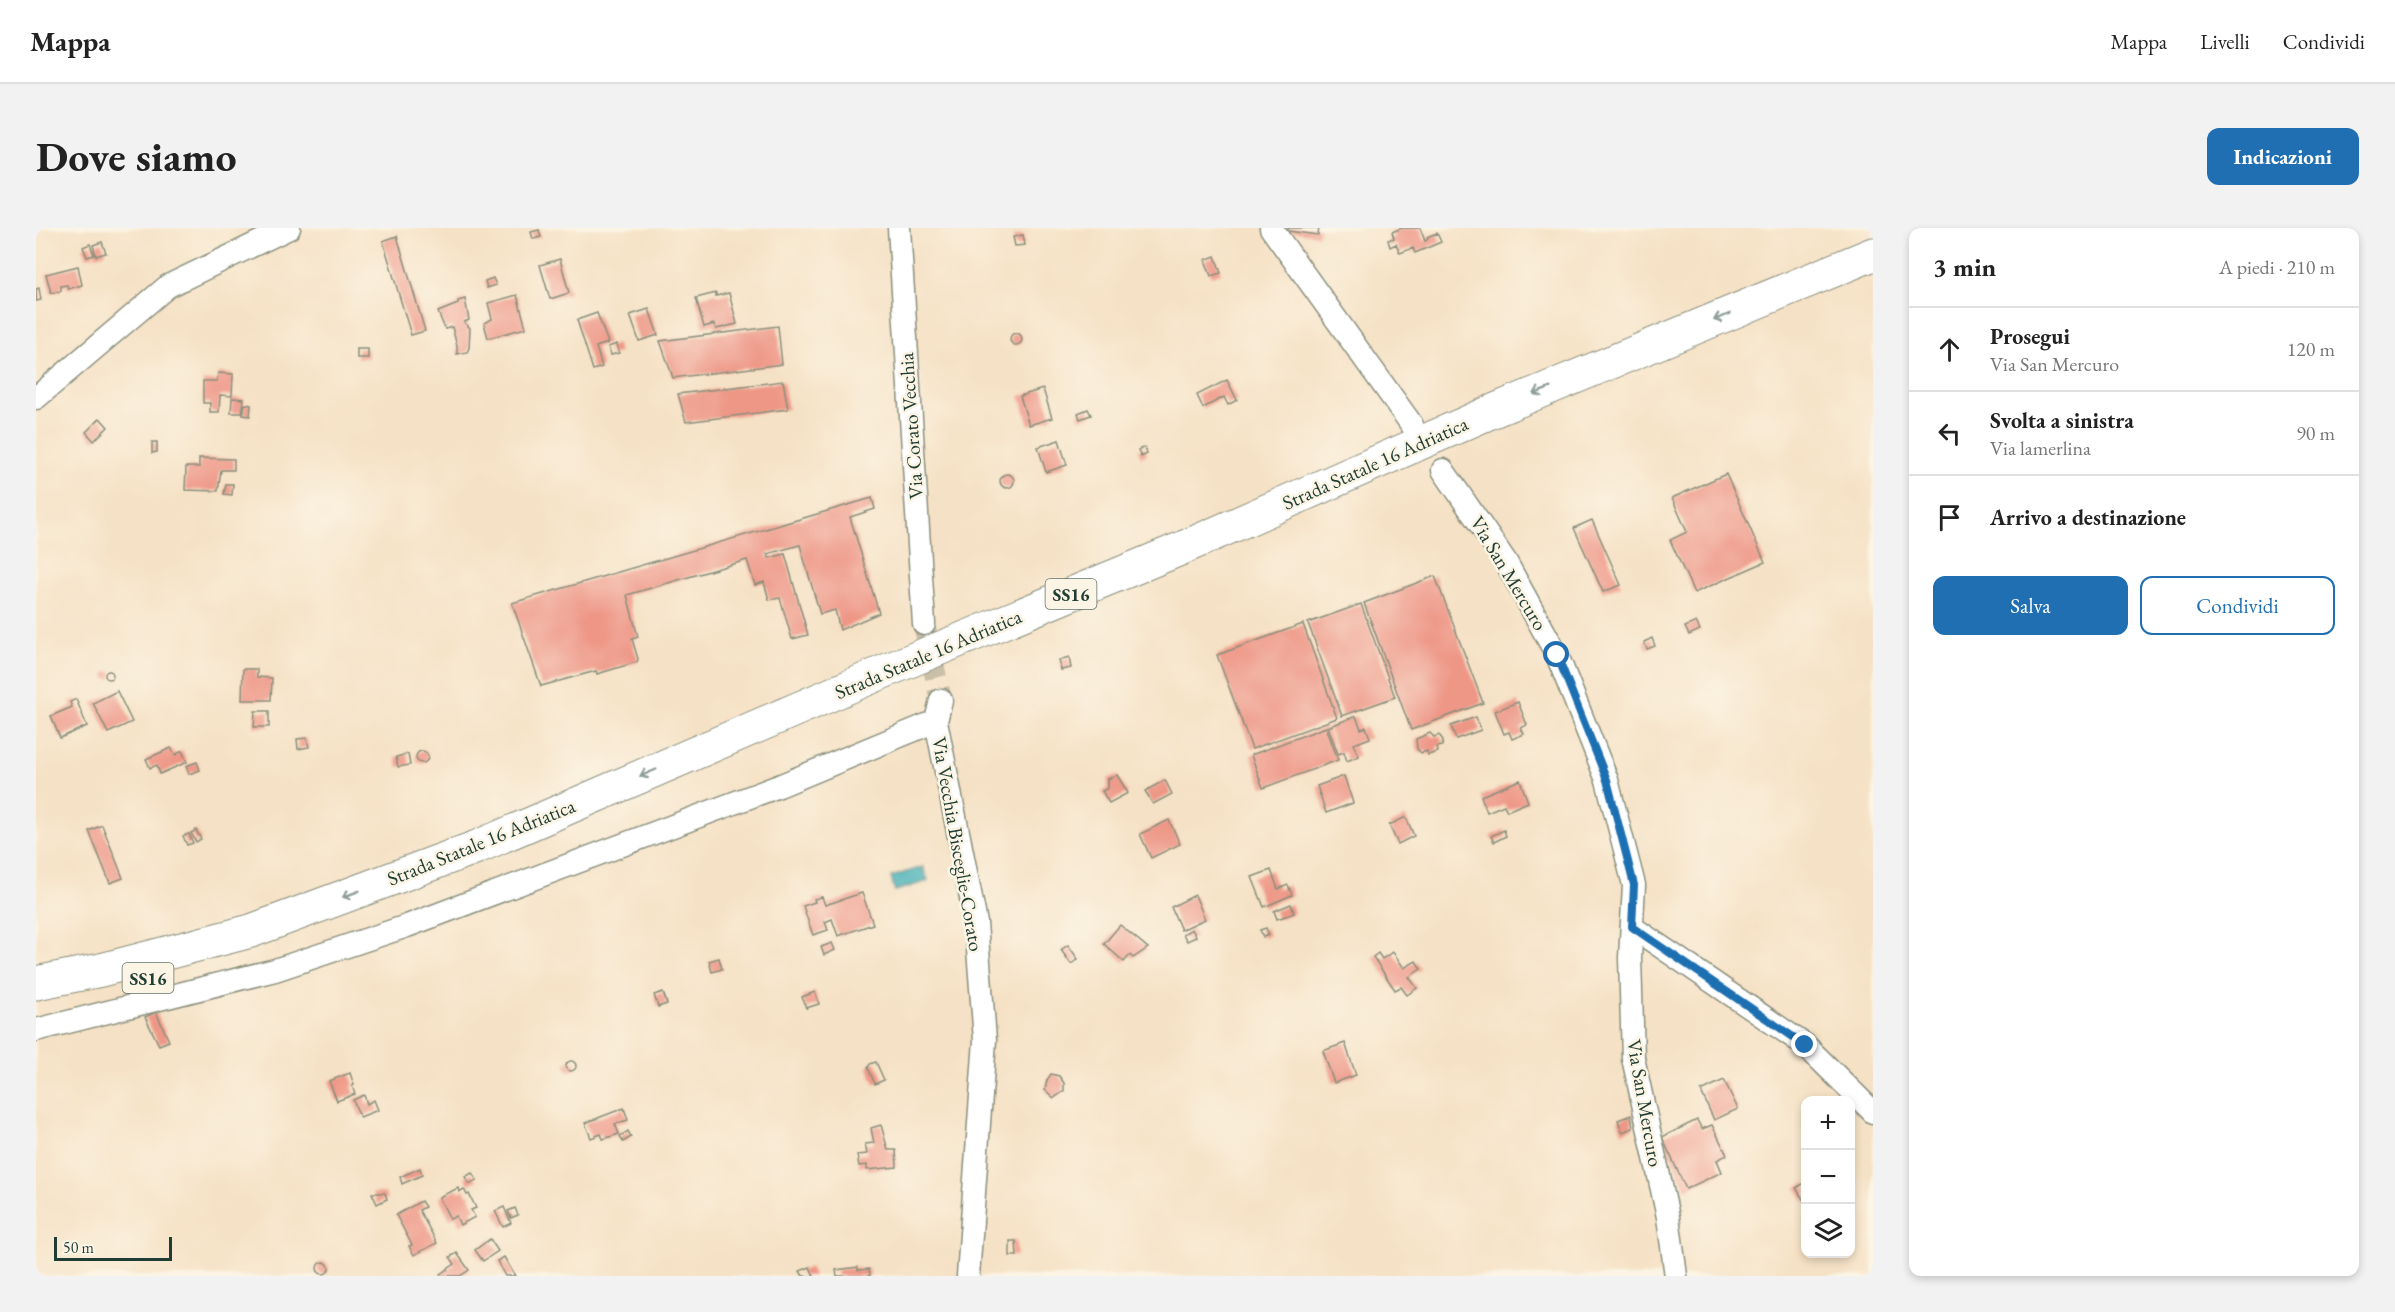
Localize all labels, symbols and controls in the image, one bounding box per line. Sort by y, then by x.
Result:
text: Mappa [30,23,110,59]
text: Mappa [2111,28,2167,55]
text: Livelli [2200,28,2250,55]
text: Condividi [2283,28,2365,55]
button: Indicazioni [2207,128,2359,185]
text: Dove siamo [36,129,237,184]
text: 3 min [1933,250,1996,284]
text: A piedi · 210 m [2219,254,2335,280]
one-way arrow [1713,312,1732,323]
text: Prosegui [1990,322,2070,351]
icon: ahead [1933,333,1966,366]
text: 120 m [2287,336,2335,362]
text: Via San Mercuro [1990,351,2119,377]
street label: Via Corato Vecchia [893,352,929,500]
one-way arrow [1533,386,1551,397]
text: Svolta a sinistra [1990,406,2134,435]
street label: Strada Statale 16 Adriatica [1278,410,1472,516]
icon: left [1933,417,1966,450]
text: 90 m [2296,420,2335,446]
text: Via lamerlina [1990,435,2091,461]
icon: arrive [1933,501,1966,534]
text: Arrivo a destinazione [1990,503,2186,532]
street label: Via San Mercuro [1465,511,1553,635]
button: Salva [1933,576,2128,635]
button: Condividi [2140,576,2335,635]
road number: SS16 [1046,579,1096,609]
street label: Strada Statale 16 Adriatica [831,603,1025,705]
route start [1543,641,1569,667]
street label: Via Vecchia Bisceglie-Corato [926,735,990,953]
one-way arrow [639,768,658,779]
street label: Strada Statale 16 Adriatica [383,792,579,892]
one-way arrow [342,889,361,900]
road number: SS16 [122,963,174,993]
route end [1791,1031,1817,1057]
street label: Via San Mercuro [1621,1037,1669,1169]
map controls [1801,1096,1855,1258]
button: + [1801,1096,1855,1150]
button: − [1801,1150,1855,1204]
button: layers [1801,1204,1855,1258]
scale bar [54,1234,172,1262]
text: 50 m [63,1237,94,1258]

